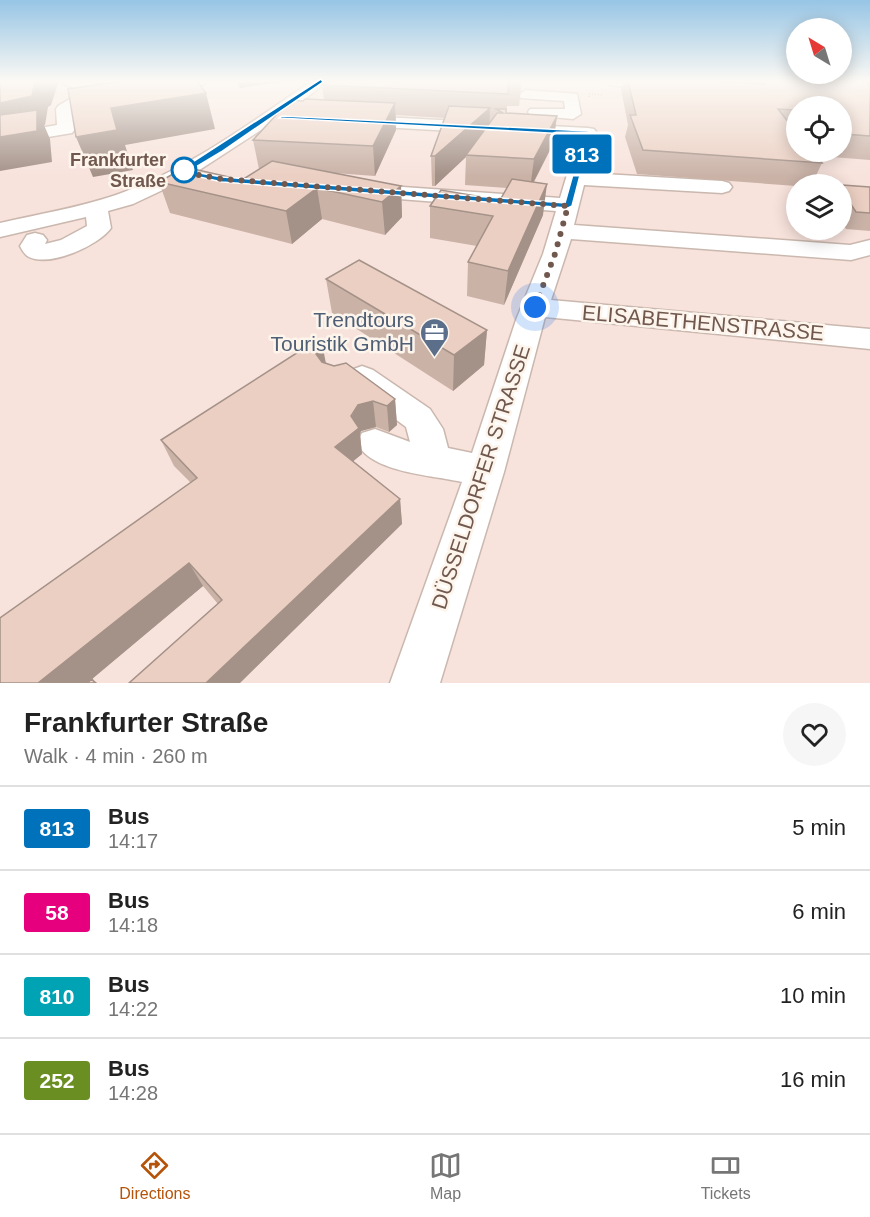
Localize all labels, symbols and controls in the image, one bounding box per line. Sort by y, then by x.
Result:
north arrow [786,18,852,84]
map controls [786,18,852,240]
button: locate [786,96,852,162]
line badge: 813 [548,134,616,174]
text: 813 [564,143,600,166]
place label: Frankfurter Straße [70,150,166,191]
marker: Frankfurter Straße [171,157,197,183]
button: layers [786,174,852,240]
your location [520,292,550,322]
street label: ELISABETHENSTRASSE [581,300,825,345]
place label: Trendtours Touristik GmbH [270,308,414,355]
office icon: Trendtours Touristik GmbH [419,316,451,358]
street label: DÜSSELDORFER STRASSE [427,342,534,612]
button: heart [783,703,846,766]
text: Frankfurter Straße [24,707,268,738]
text: Walk · 4 min · 260 m [24,745,208,767]
text: Bus [108,804,150,829]
text: 5 min [792,815,846,840]
text: 813 [39,817,75,840]
text: 14:17 [108,830,158,852]
text: Bus [108,888,150,913]
text: 6 min [792,899,846,924]
text: 58 [45,901,69,924]
text: 14:18 [108,914,158,936]
text: Bus [108,972,150,997]
text: 10 min [780,983,846,1008]
text: 810 [39,985,75,1008]
text: 14:22 [108,998,158,1020]
text: Bus [108,1056,150,1081]
text: 16 min [780,1067,846,1092]
text: 252 [39,1069,75,1092]
text: 14:28 [108,1082,158,1104]
tab: Directions [119,1149,190,1203]
tab: Map [429,1149,462,1203]
tab: Tickets [701,1149,751,1203]

